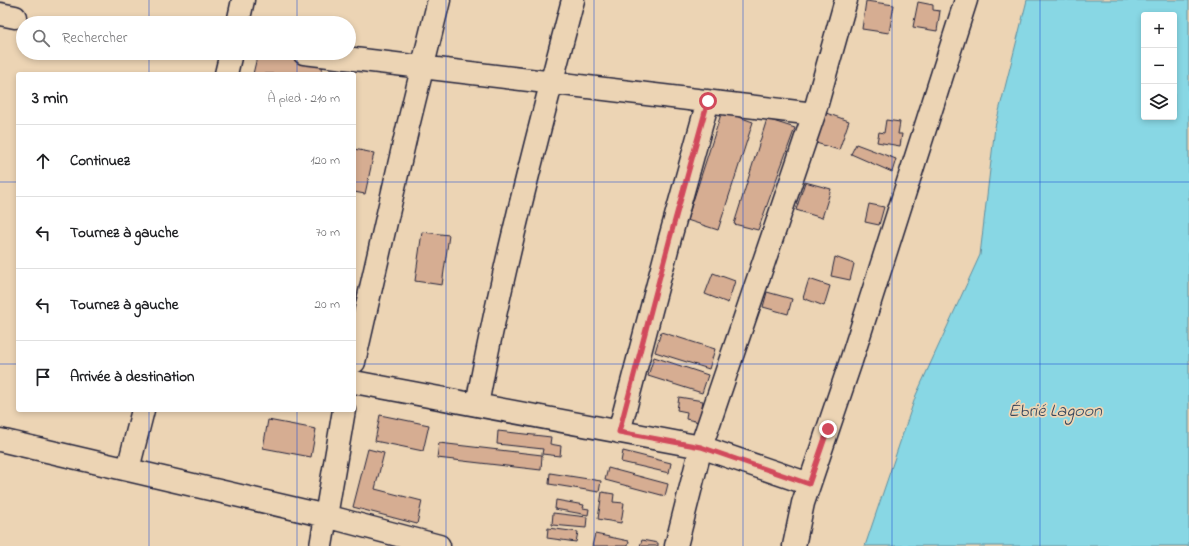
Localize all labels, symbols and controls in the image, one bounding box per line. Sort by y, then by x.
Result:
map controls [1141,12,1177,120]
button: + [1141,12,1177,48]
search box [16,16,356,60]
icon: search [30,27,52,49]
text: Rechercher [62,27,127,49]
button: − [1141,48,1177,84]
button: layers [1141,84,1177,120]
text: 3 min [32,86,68,111]
text: À pied · 210 m [267,89,340,108]
route start [699,92,717,110]
icon: ahead [32,150,54,172]
text: Continuez [70,150,130,172]
text: 120 m [310,151,340,170]
icon: left [32,222,54,244]
text: Tournez à gauche [70,222,178,244]
text: 70 m [316,223,340,242]
icon: left [32,294,54,316]
text: Tournez à gauche [70,294,178,316]
text: 20 m [315,295,340,314]
icon: arrive [32,366,54,388]
text: Arrivée à destination [70,366,195,388]
water label: Ébrié Lagoon [1008,399,1103,425]
route end [819,420,837,438]

